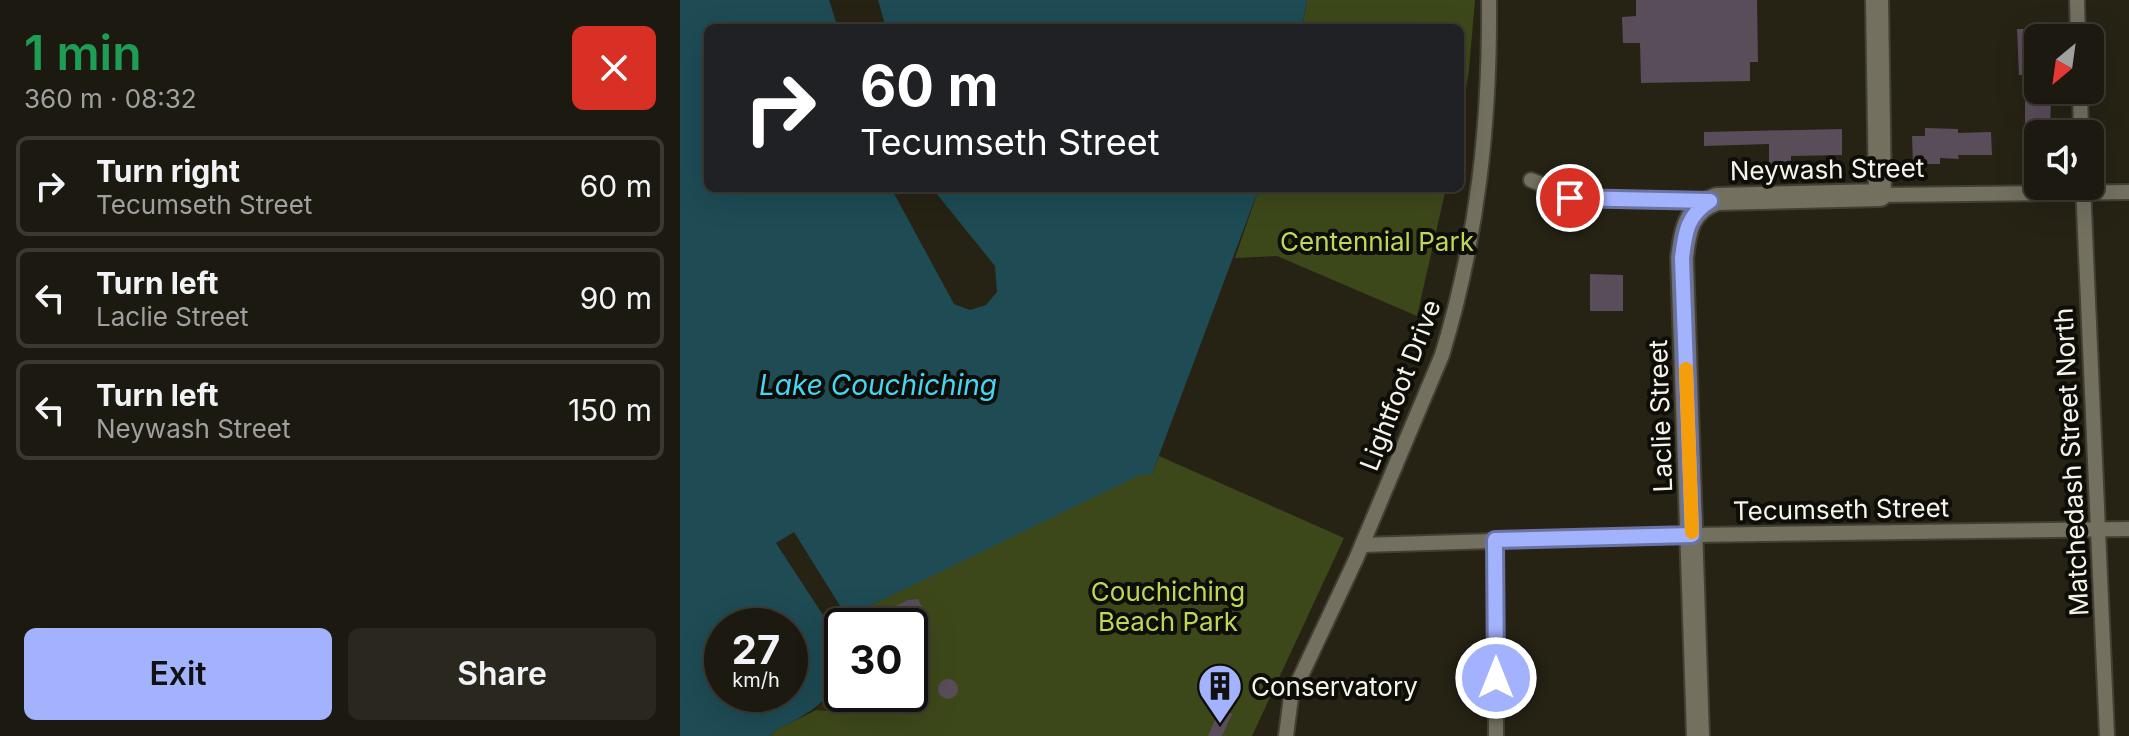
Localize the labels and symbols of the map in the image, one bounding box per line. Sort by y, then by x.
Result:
north arrow [2024,24,2104,104]
street label: Neywash Street [1729,152,1925,186]
pin [1536,164,1604,232]
park label: Centennial Park [1280,226,1474,257]
street label: Lightfoot Drive [1353,295,1447,475]
street label: Matchedash Street North [2047,307,2095,617]
street label: Laclie Street [1642,339,1678,493]
water label: Lake Couchiching [759,368,997,402]
street label: Tecumseth Street [1733,492,1949,526]
park label: Couchiching Beach Park [1091,576,1245,637]
speed limit sign: 30 [824,608,928,712]
position arrow [1454,636,1538,720]
building icon: Conservatory [1196,662,1244,725]
place label: Conservatory [1251,671,1418,702]

